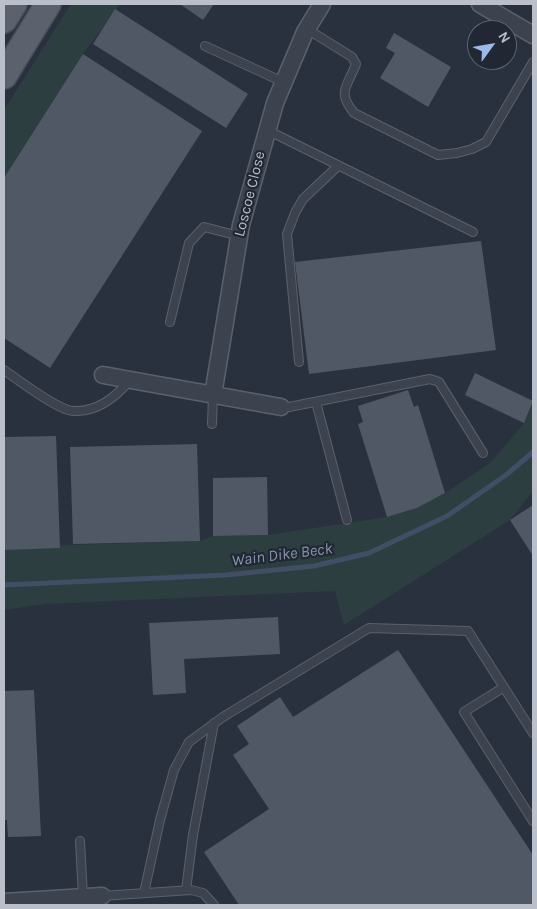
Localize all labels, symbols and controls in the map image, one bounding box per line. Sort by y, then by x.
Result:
north arrow [467,20,517,70]
text: N [494,29,514,46]
street label: Loscoe Close [231,149,269,239]
water label: Wain Dike Beck [230,539,334,571]

